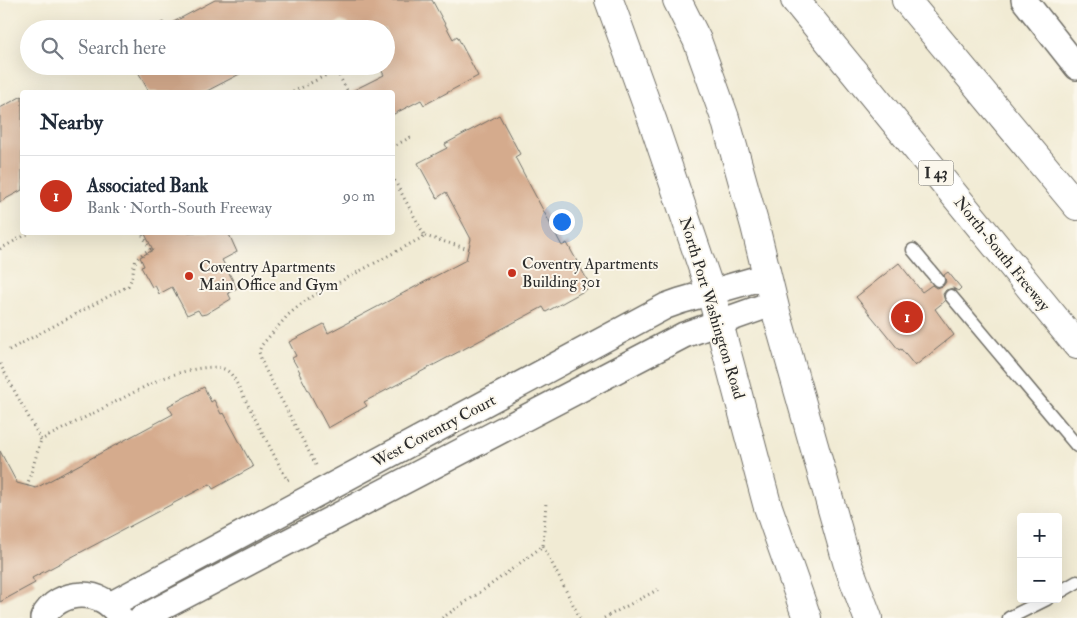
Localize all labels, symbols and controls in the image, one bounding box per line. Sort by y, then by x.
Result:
search box [20,20,395,75]
icon: search [38,34,66,62]
text: Search here [78,36,166,60]
text: Nearby [40,109,103,136]
road number: I 43 [918,160,954,186]
text: Associated Bank [87,174,208,198]
text: 1 [53,186,59,206]
text: 90 m [343,186,375,206]
street label: North-South Freeway [950,193,1055,316]
text: Bank · North-South Freeway [87,198,272,218]
your location [549,209,575,235]
street label: North Port Washington Road [675,215,749,402]
place label: Coventry Apartments Building 301 [522,254,658,292]
place label: Coventry Apartments Main Office and Gym [199,257,339,295]
marker: Coventry Apartments Building 301 [506,267,518,279]
marker: Coventry Apartments Main Office and Gym [183,270,195,282]
pin: 1 [891,298,923,336]
street label: West Coventry Court [368,390,499,472]
map controls [1017,513,1062,603]
button: + [1017,513,1062,558]
button: − [1017,558,1062,603]

